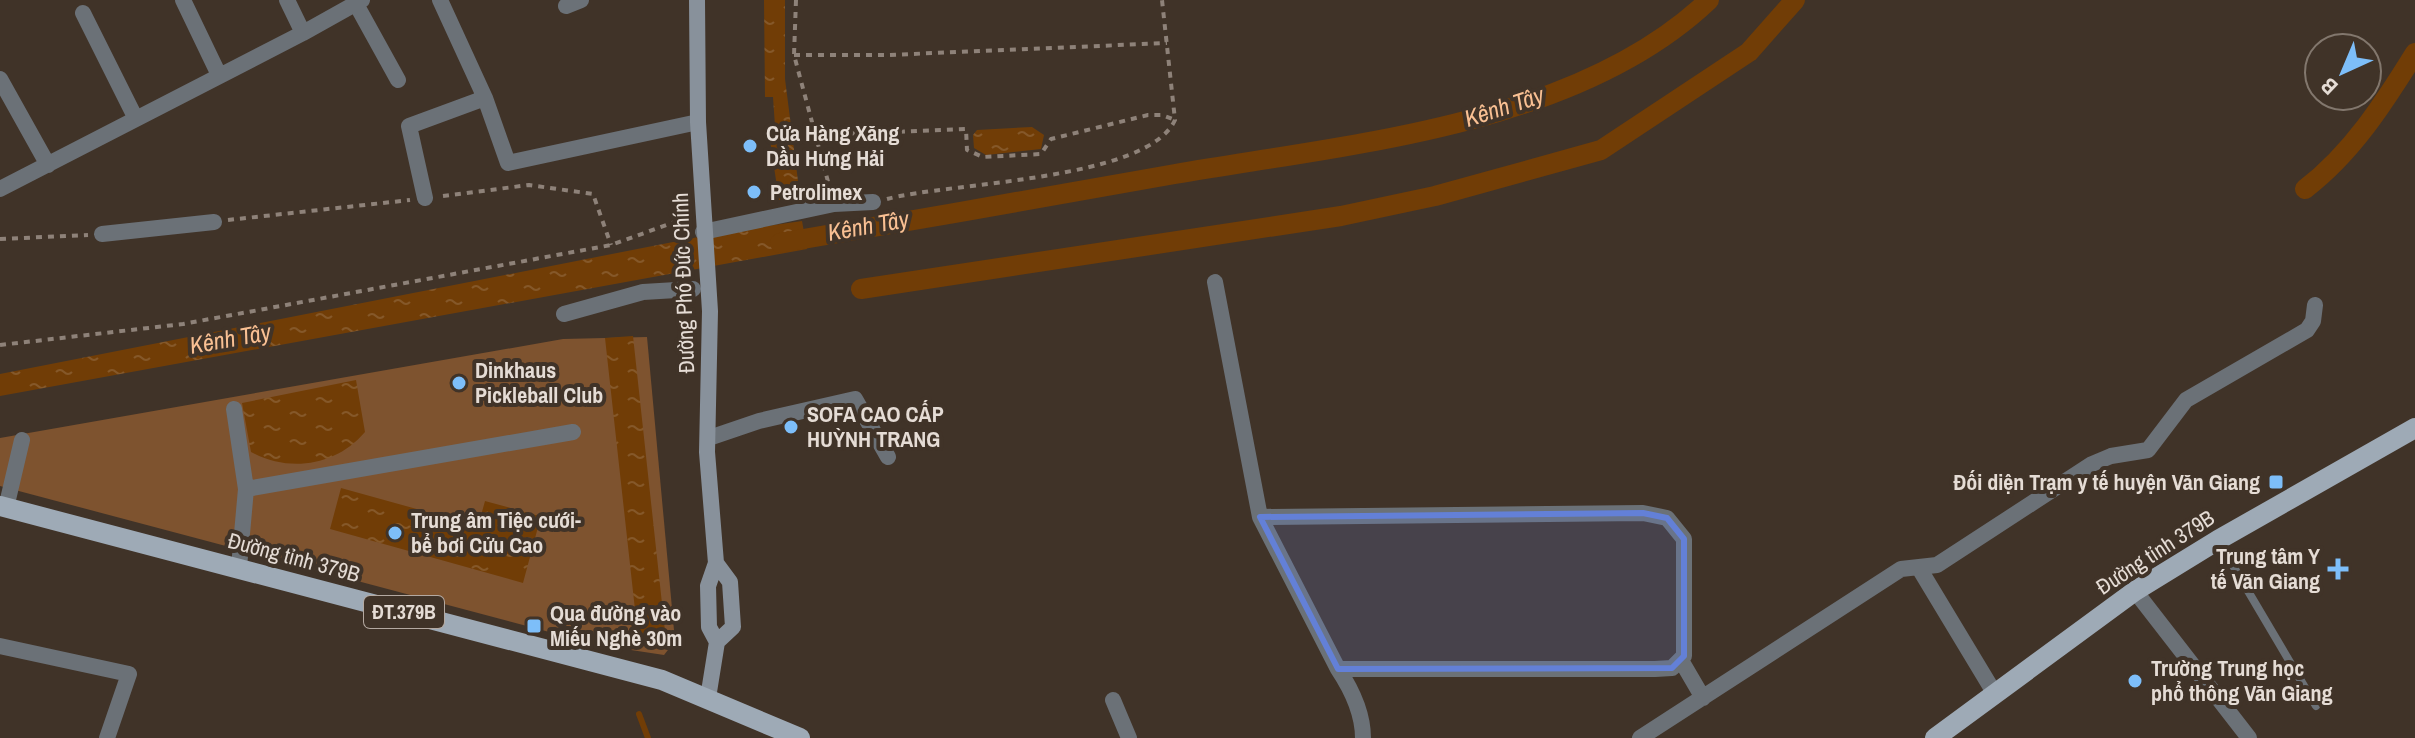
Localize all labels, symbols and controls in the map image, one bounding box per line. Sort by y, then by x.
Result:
north arrow [2303,32,2383,112]
text: B [2314,71,2344,102]
water label: Kênh Tây [1460,78,1549,134]
place label: Cửa Hàng Xăng Dầu Hưng Hải [766,118,899,173]
marker: Cửa Hàng Xăng Dầu Hưng Hải [741,137,759,155]
place label: Petrolimex [770,177,862,207]
marker: Petrolimex [745,183,763,201]
street label: Đường Phó Đức Chính [665,192,701,374]
water label: Kênh Tây [825,202,912,248]
water label: Kênh Tây [187,315,274,361]
place label: Dinkhaus Pickleball Club [475,355,603,410]
marker: Dinkhaus Pickleball Club [450,374,468,392]
place label: SOFA CAO CẤP HUỲNH TRANG [807,399,944,454]
marker: SOFA CAO CẤP HUỲNH TRANG [782,418,800,436]
place label: Đối diện Trạm y tế huyện Văn Giang [1953,467,2260,497]
marker: Đối diện Trạm y tế huyện Văn Giang [2267,473,2285,491]
street label: Đường tỉnh 379B [2090,503,2220,601]
place label: Trung âm Tiệc cưới- bể bơi Cửu Cao [411,505,581,560]
marker: Trung âm Tiệc cưới- bể bơi Cửu Cao [386,524,404,542]
street label: Đường tỉnh 379B [225,525,363,589]
place label: Trung tâm Y tế Văn Giang [2211,541,2321,596]
marker: Trung tâm Y tế Văn Giang [2327,558,2349,580]
road number: ĐT.379B [364,596,444,628]
place label: Qua đường vào Miếu Nghè 30m [550,598,682,653]
marker: Qua đường vào Miếu Nghè 30m [525,617,543,635]
place label: Trường Trung học phổ thông Văn Giang [2151,653,2332,708]
marker: Trường Trung học phổ thông Văn Giang [2126,672,2144,690]

